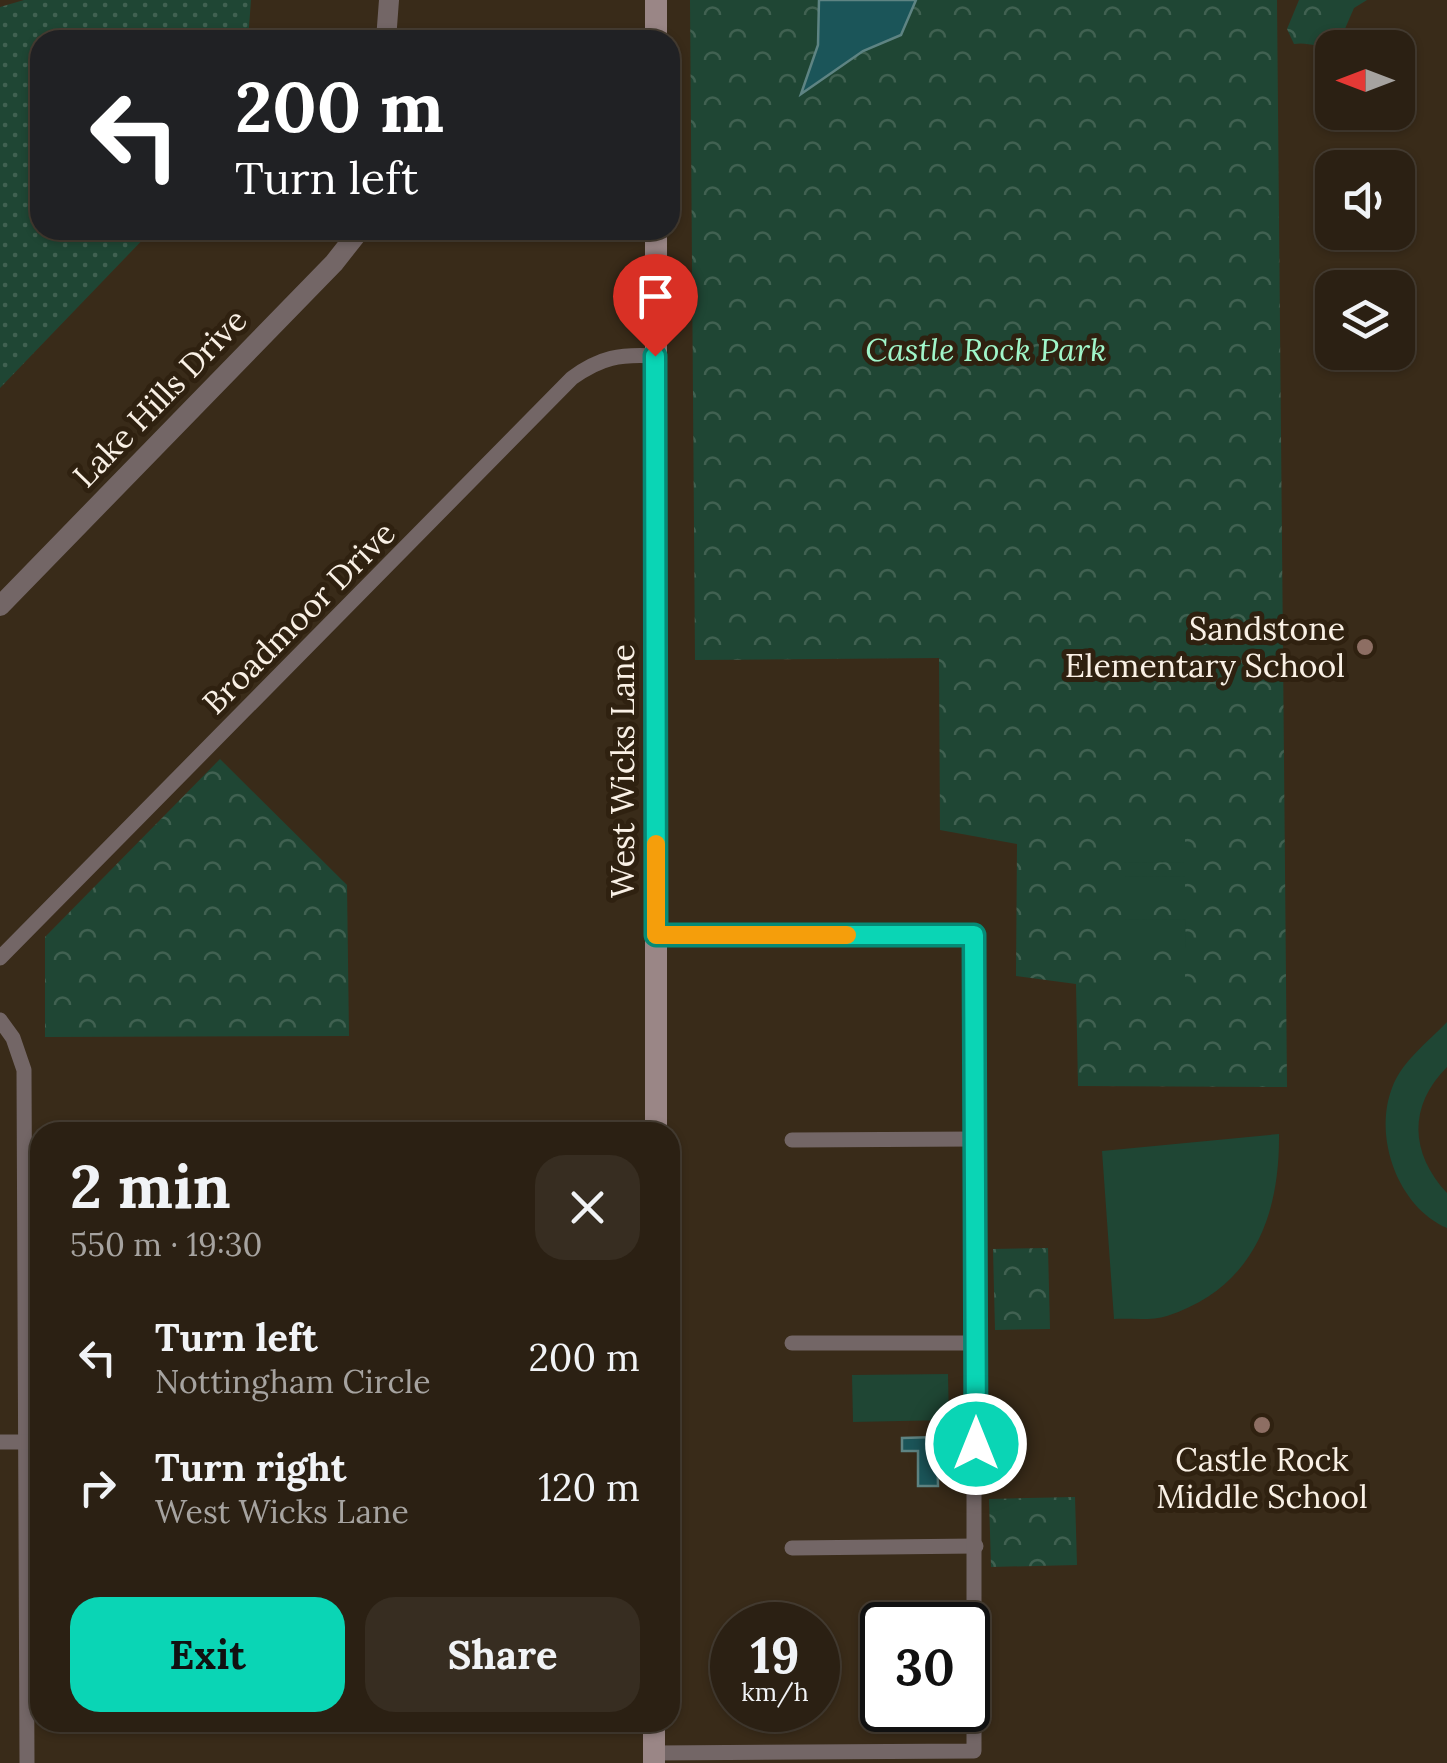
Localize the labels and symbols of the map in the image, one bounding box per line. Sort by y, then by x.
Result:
north arrow [1315,30,1415,130]
pin [613,254,698,357]
street label: Lake Hills Drive [64,300,255,496]
park label: Castle Rock Park [865,329,1107,370]
street label: Broadmoor Drive [194,513,404,723]
place label: Sandstone Elementary School [1065,608,1345,686]
marker: Sandstone Elementary School [1354,636,1376,658]
street label: West Wicks Lane [602,644,643,898]
position arrow [924,1392,1028,1496]
marker: Castle Rock Middle School [1251,1414,1273,1436]
place label: Castle Rock Middle School [1156,1439,1368,1517]
speed limit sign: 30 [860,1602,990,1732]

